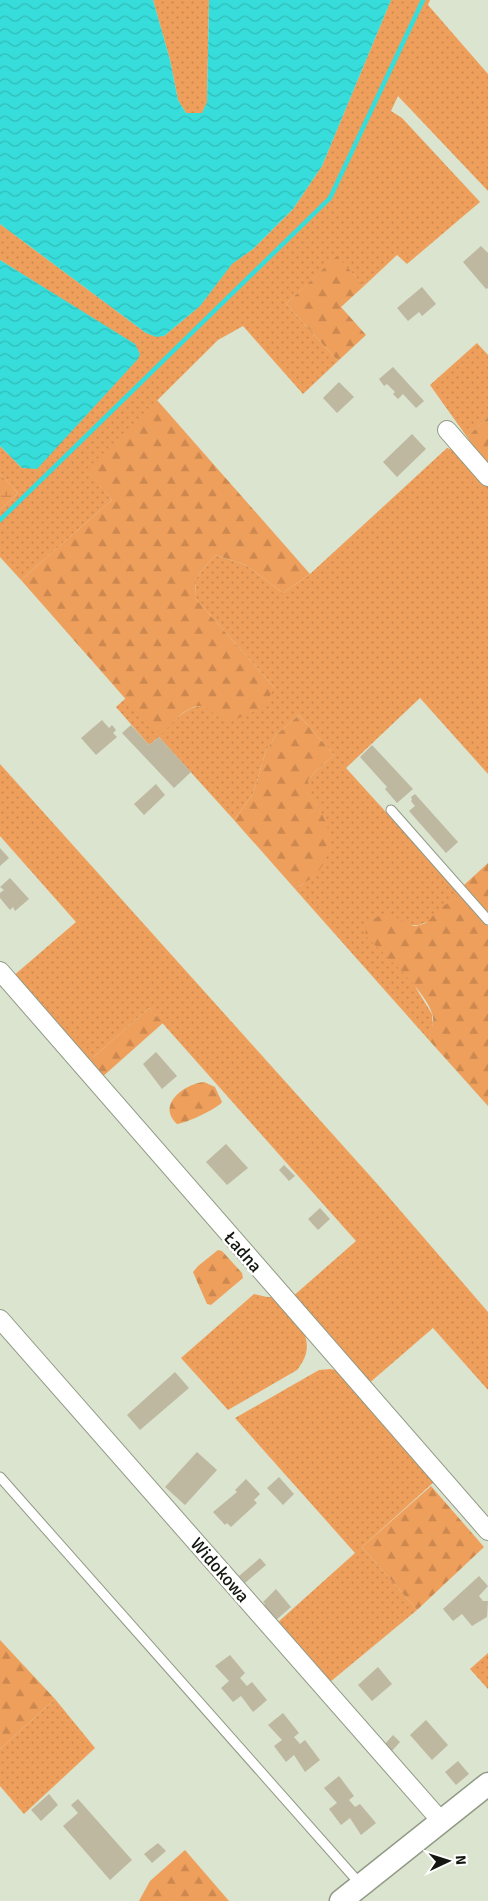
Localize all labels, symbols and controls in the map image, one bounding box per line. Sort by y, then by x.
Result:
street label: Ładna [219,1227,267,1277]
street label: Widokowa [186,1533,254,1607]
north arrow [423,1836,473,1886]
text: N [452,1855,469,1866]

